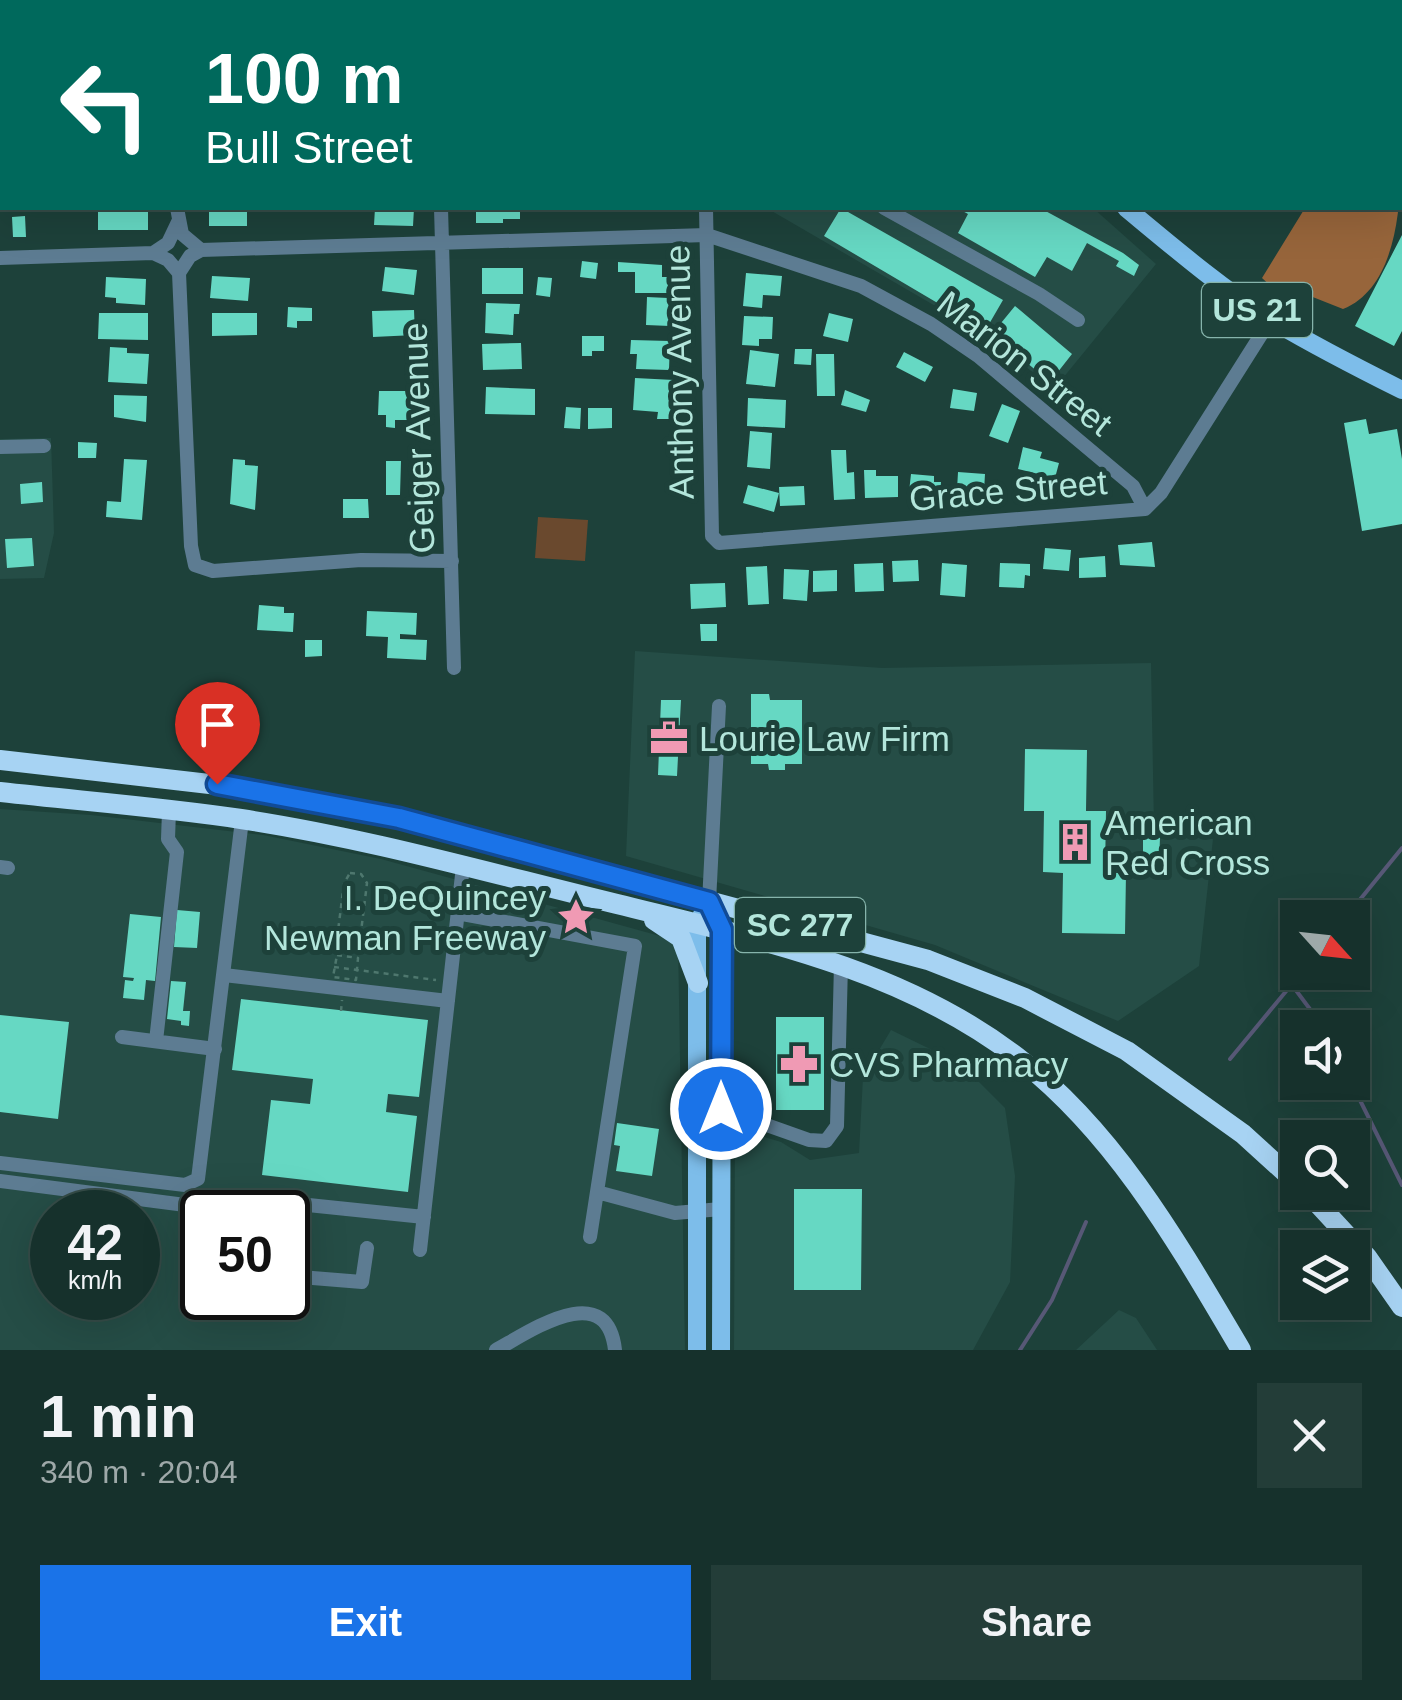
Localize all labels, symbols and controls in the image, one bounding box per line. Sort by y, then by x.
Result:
icon: left [40,40,170,170]
text: 100 m [205,40,403,118]
text: Bull Street [205,122,413,173]
street label: Anthony Avenue [657,245,701,499]
street label: Marion Street [930,283,1120,443]
road number: US 21 [1202,283,1312,337]
street label: Geiger Avenue [394,322,442,554]
street label: Grace Street [907,462,1109,518]
pin [175,682,260,785]
icon: arrive [190,697,245,752]
office icon: Lourie Law Firm [648,717,690,759]
place label: Lourie Law Firm [699,719,950,758]
place label: American Red Cross [1105,803,1270,882]
building icon: American Red Cross [1054,821,1096,863]
place label: I. DeQuincey Newman Freeway [264,878,546,957]
place icon: I. DeQuincey Newman Freeway [555,896,597,938]
road number: SC 277 [735,898,865,952]
north arrow [1280,900,1370,990]
map controls [1280,900,1370,1320]
button: sound [1280,1010,1370,1100]
pharmacy icon: CVS Pharmacy [778,1043,820,1085]
place label: CVS Pharmacy [829,1045,1069,1084]
position arrow [669,1057,773,1161]
button: search [1280,1120,1370,1210]
speed limit sign: 50 [180,1190,310,1320]
text: 42 [67,1215,123,1271]
button: layers [1280,1230,1370,1320]
text: km/h [68,1266,122,1294]
text: 1 min [40,1383,197,1450]
button: close [1257,1383,1362,1488]
text: 340 m · 20:04 [40,1454,237,1490]
button: Exit [40,1565,691,1680]
button: Share [711,1565,1362,1680]

